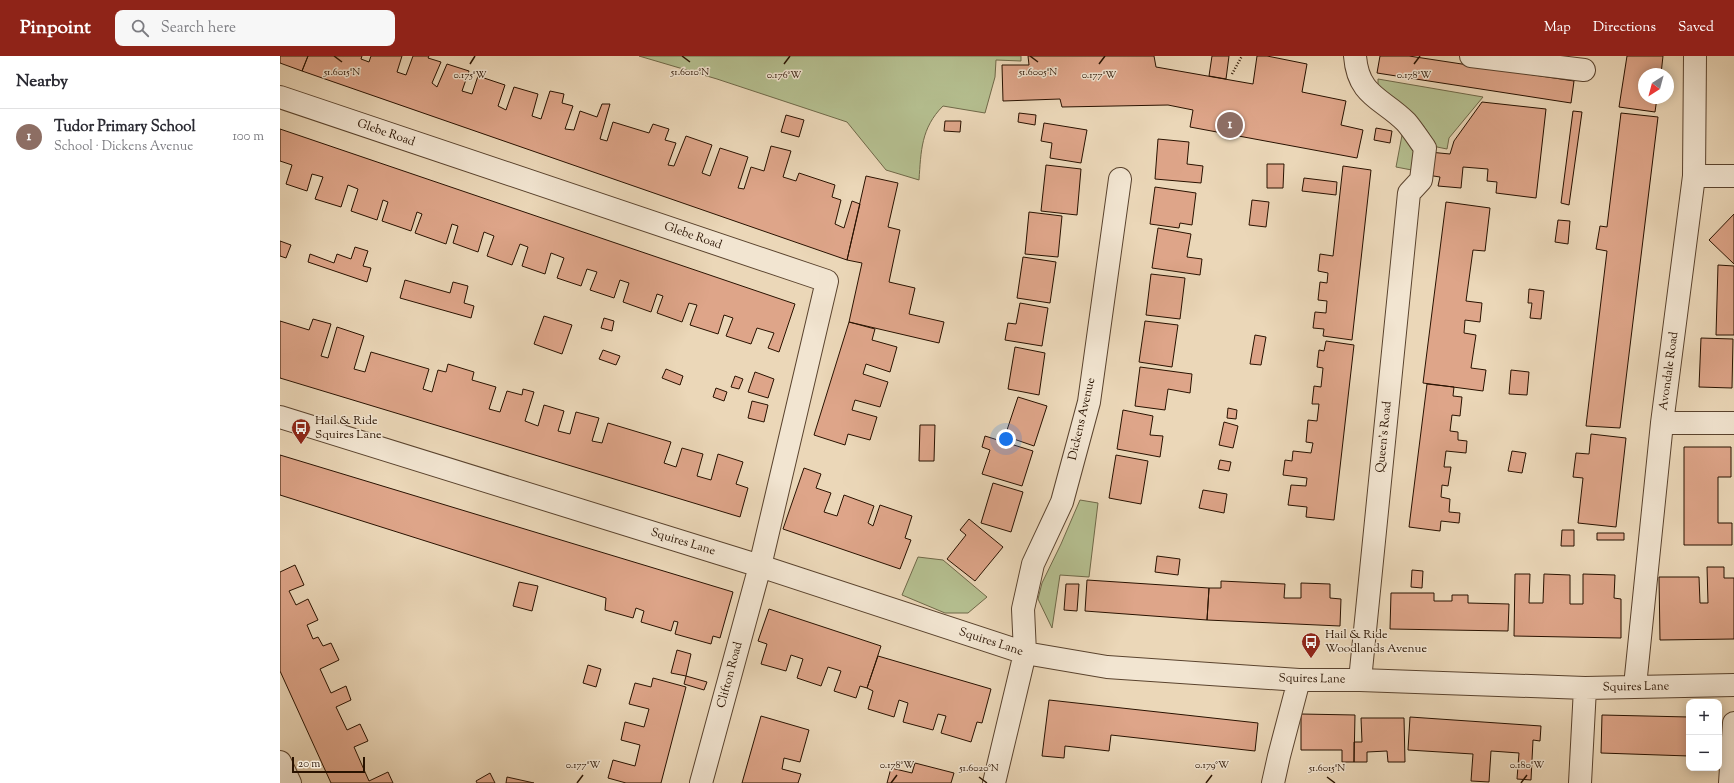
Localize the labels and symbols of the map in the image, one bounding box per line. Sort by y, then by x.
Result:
text: 51.6015°N [323,65,360,80]
text: 51.6010°N [670,65,709,80]
text: 51.6005°N [1018,65,1057,80]
text: 0.175°W [453,68,487,83]
text: 0.176°W [767,68,801,83]
text: 0.177°W [1082,68,1116,83]
text: 0.178°W [1397,68,1431,83]
north arrow [1638,68,1674,104]
pin: 1 [1217,110,1243,140]
street label: Glebe Road [355,115,418,151]
street label: Glebe Road [662,218,725,254]
street label: Avondale Road [1655,330,1683,411]
street label: Dickens Avenue [1064,375,1100,462]
street label: Queen's Road [1371,400,1397,474]
place label: Hail & Ride Squires Lane [315,412,382,444]
bus stop icon: Hail & Ride Squires Lane [290,417,312,445]
your location [996,429,1016,449]
street label: Squires Lane [648,524,718,560]
street label: Squires Lane [956,623,1026,661]
place label: Hail & Ride Woodlands Avenue [1325,626,1427,658]
bus stop icon: Hail & Ride Woodlands Avenue [1300,631,1322,659]
street label: Clifton Road [713,640,748,710]
street label: Squires Lane [1278,669,1346,689]
street label: Squires Lane [1602,677,1670,697]
scale bar [292,755,365,774]
text: 0.177°W [566,758,600,773]
text: 0.178°W [880,758,914,773]
text: 0.179°W [1195,758,1229,773]
text: 0.180°W [1510,758,1544,773]
text: 51.6020°N [958,761,999,776]
text: 51.6015°N [1308,761,1345,776]

